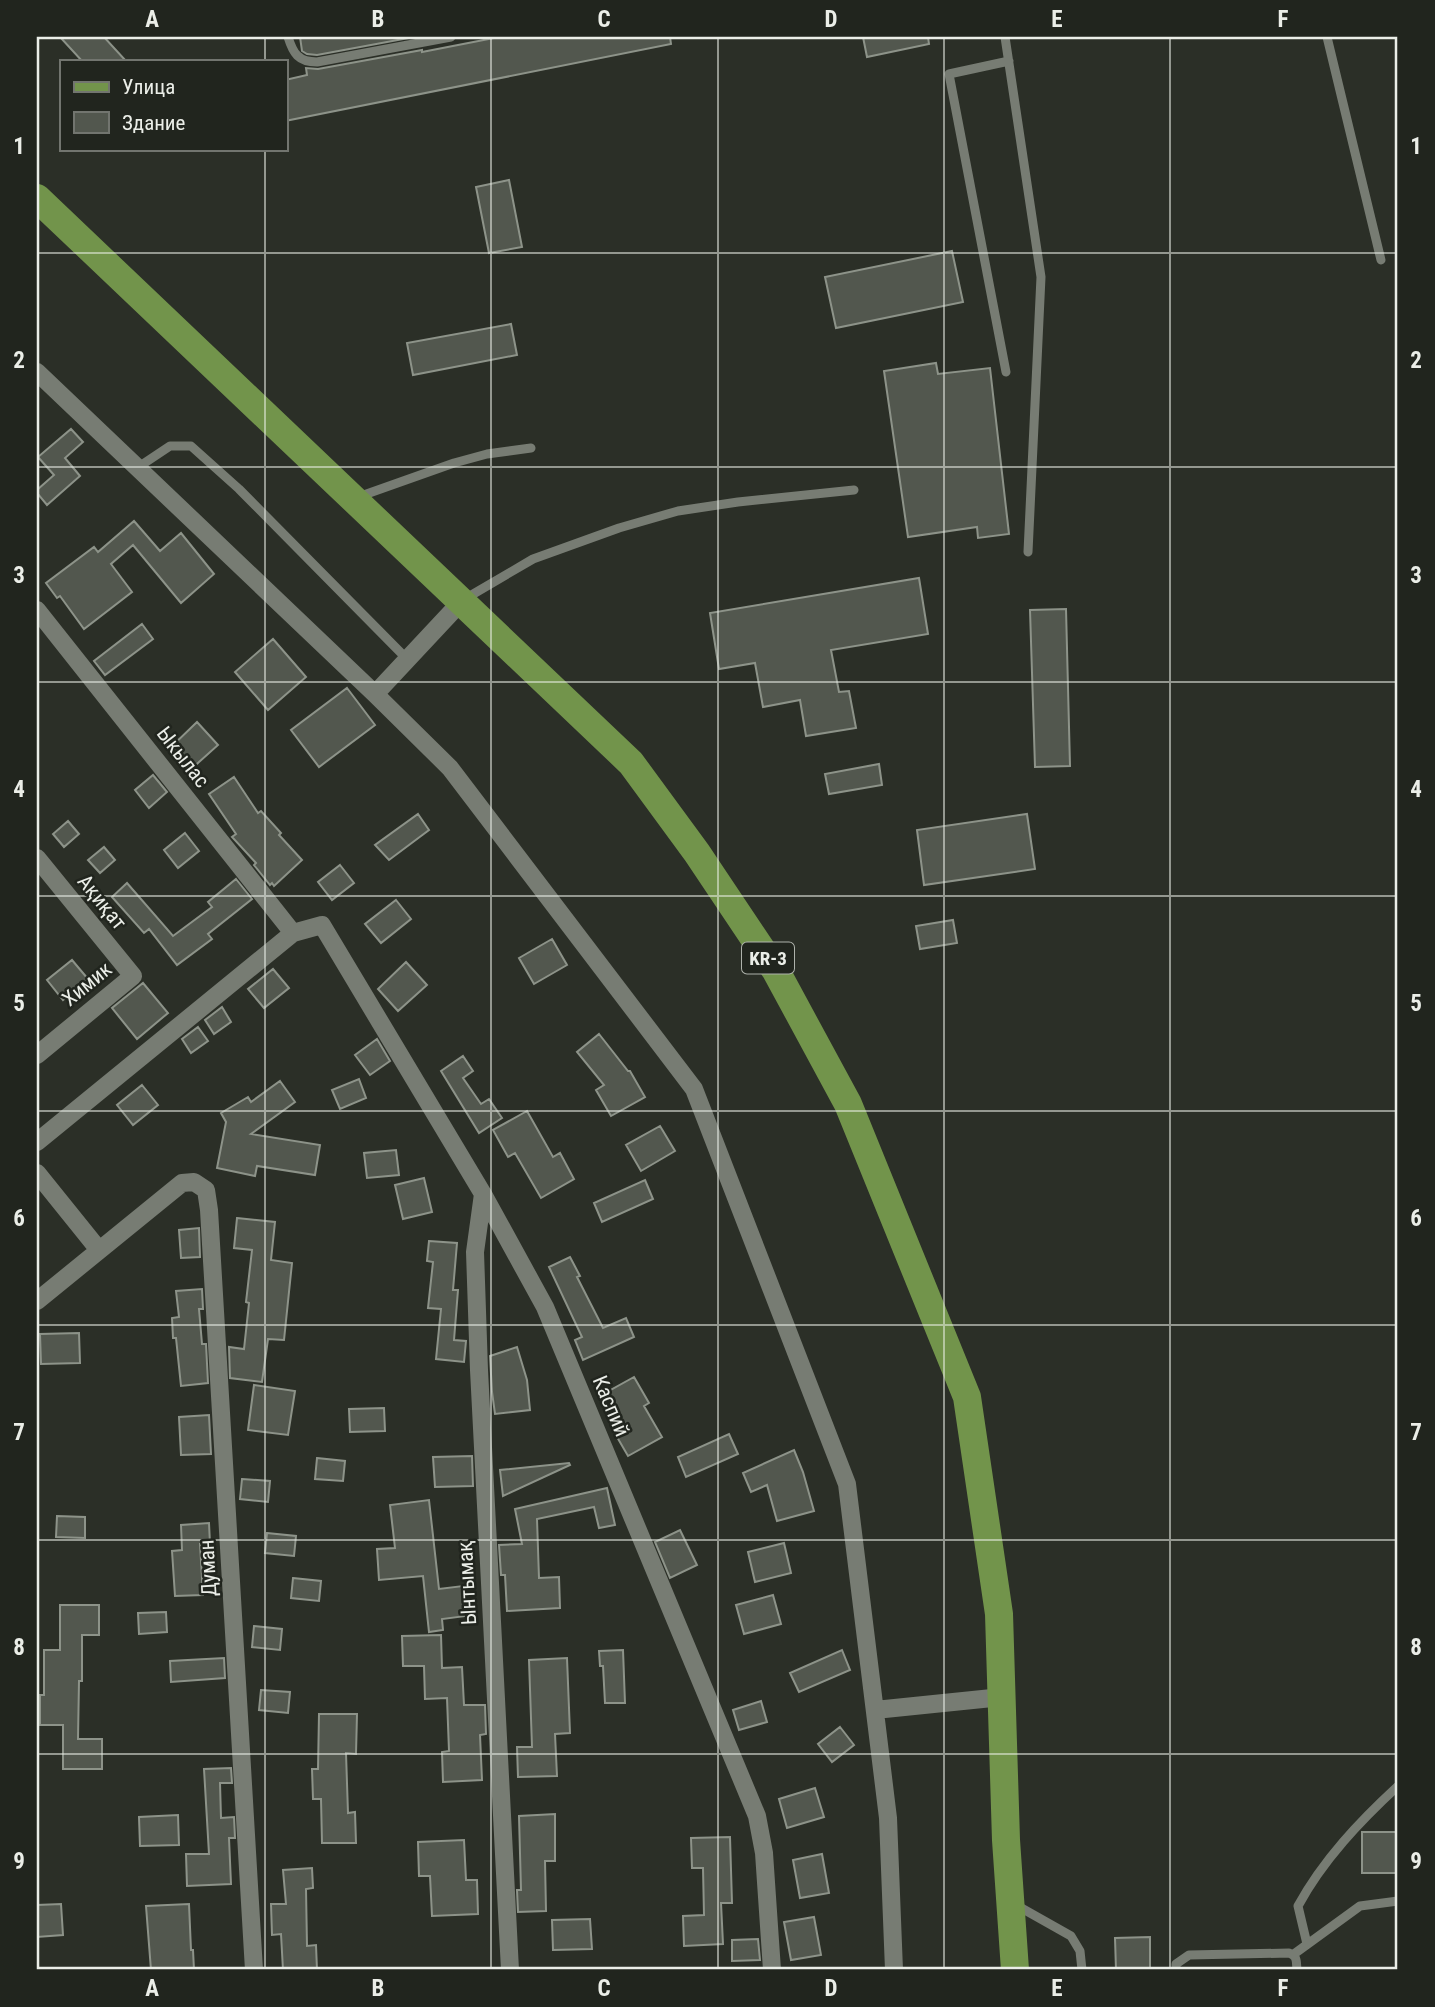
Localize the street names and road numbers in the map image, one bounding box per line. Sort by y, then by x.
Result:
street label: Ыкылас [152,722,214,792]
street label: Ақиқат [73,870,131,934]
road number: KR-3 [742,942,794,974]
street label: Химик [57,957,117,1011]
street label: Каспий [588,1372,634,1440]
street label: Думан [195,1539,221,1597]
street label: Ынтымақ [453,1540,481,1626]

